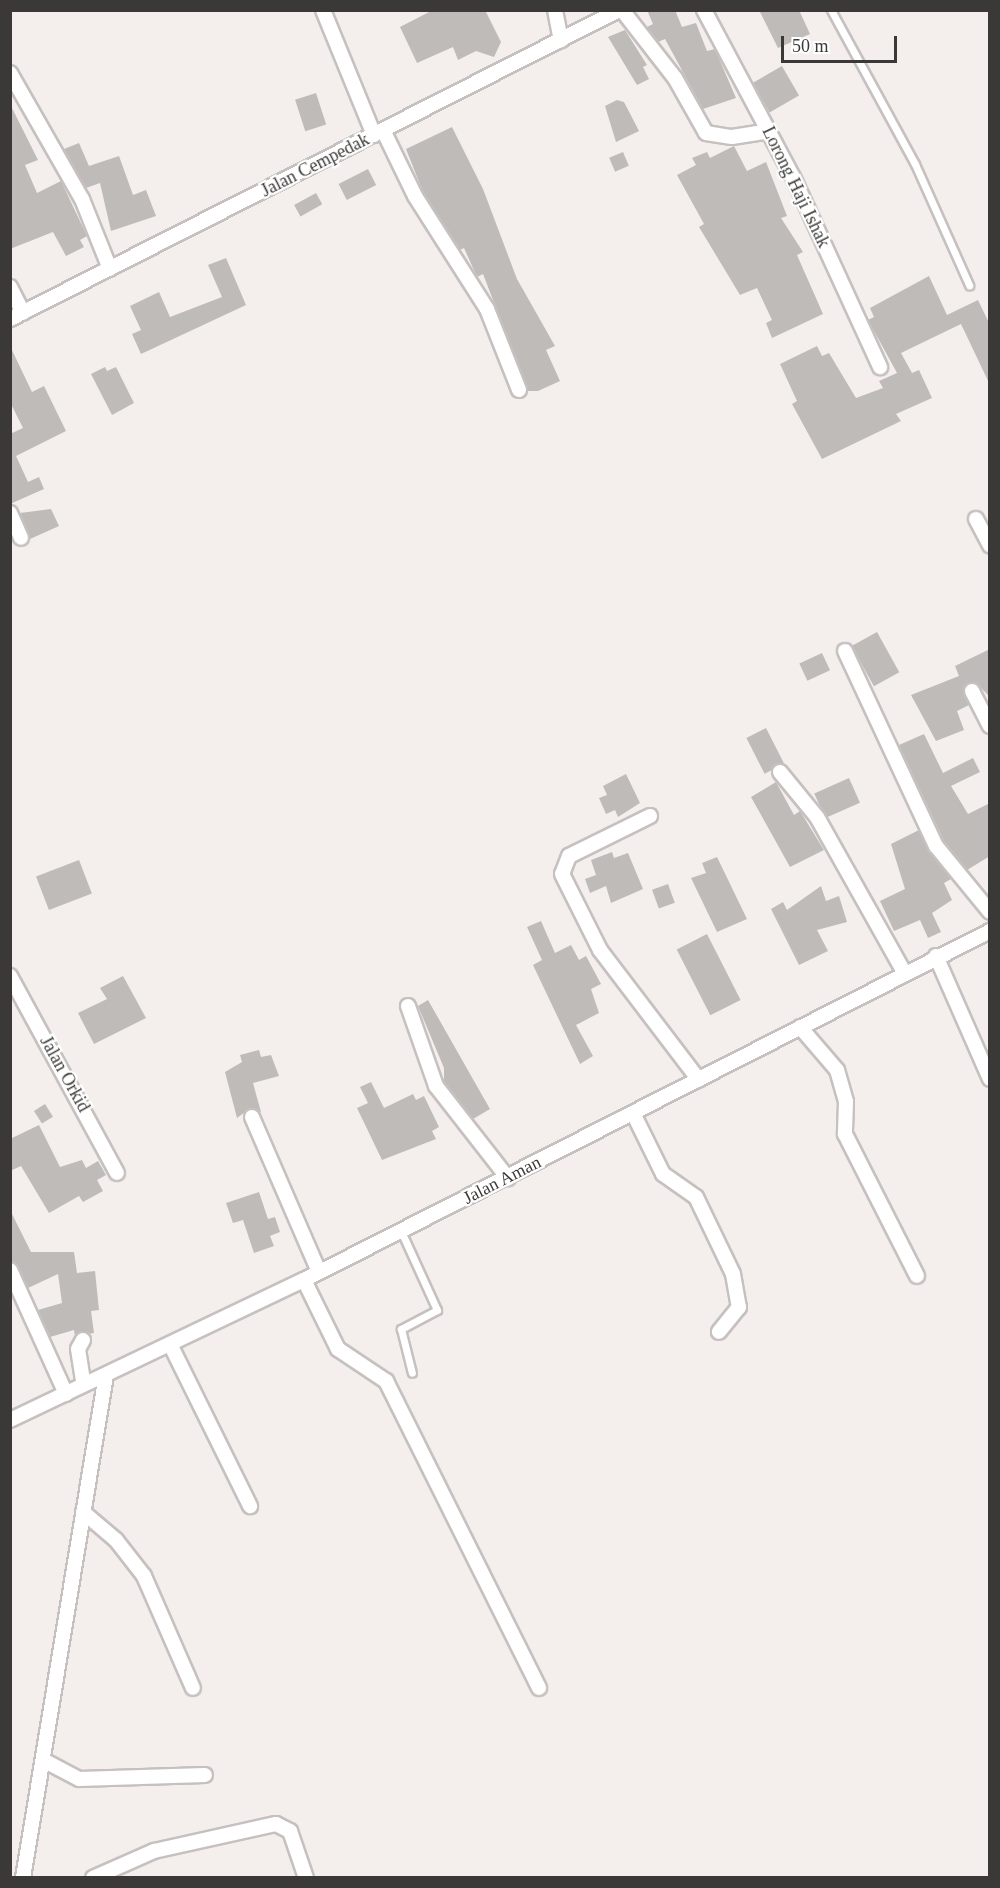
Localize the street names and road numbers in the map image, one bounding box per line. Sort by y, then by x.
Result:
street label: Lorong Haji Ishak [757,123,835,251]
street label: Jalan Cempedak [257,128,373,202]
street label: Jalan Orkid [35,1032,95,1116]
street label: Jalan Aman [459,1151,545,1209]

